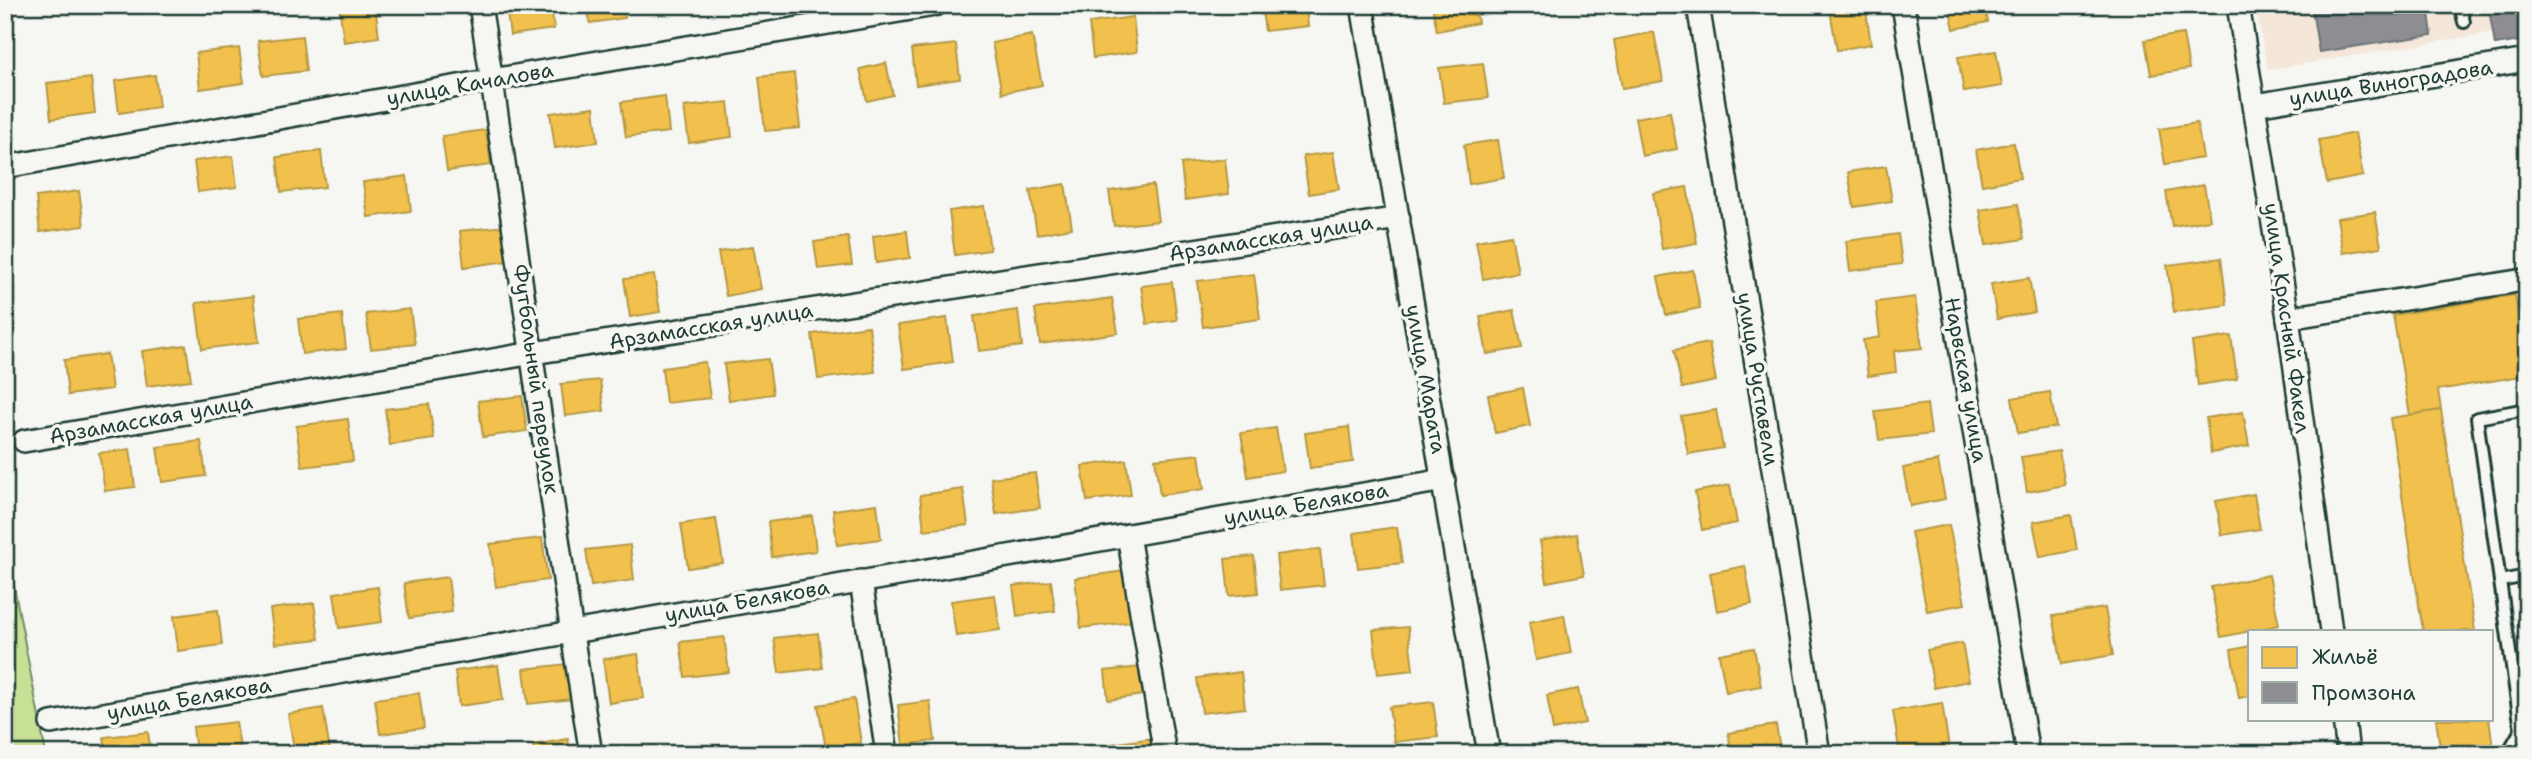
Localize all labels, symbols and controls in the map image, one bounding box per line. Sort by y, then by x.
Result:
street label: улица Виноградова [2287,53,2495,113]
street label: улица Качалова [384,56,556,112]
street label: улица Красный Факел [2257,201,2317,435]
street label: Арзамасская улица [1167,208,1375,268]
street label: Футбольный переулок [506,262,566,496]
street label: улица Руставели [1730,290,1786,468]
street label: Нарвская улица [1938,295,1994,465]
street label: Арзамасская улица [607,296,815,356]
street label: улица Марата [1399,302,1453,456]
street label: Арзамасская улица [47,387,255,451]
street label: улица Белякова [1222,476,1390,532]
street label: улица Белякова [663,573,831,629]
legend [2248,630,2494,720]
text: Жильё [2312,643,2378,671]
street label: улица Белякова [105,671,273,727]
text: Промзона [2312,679,2415,707]

